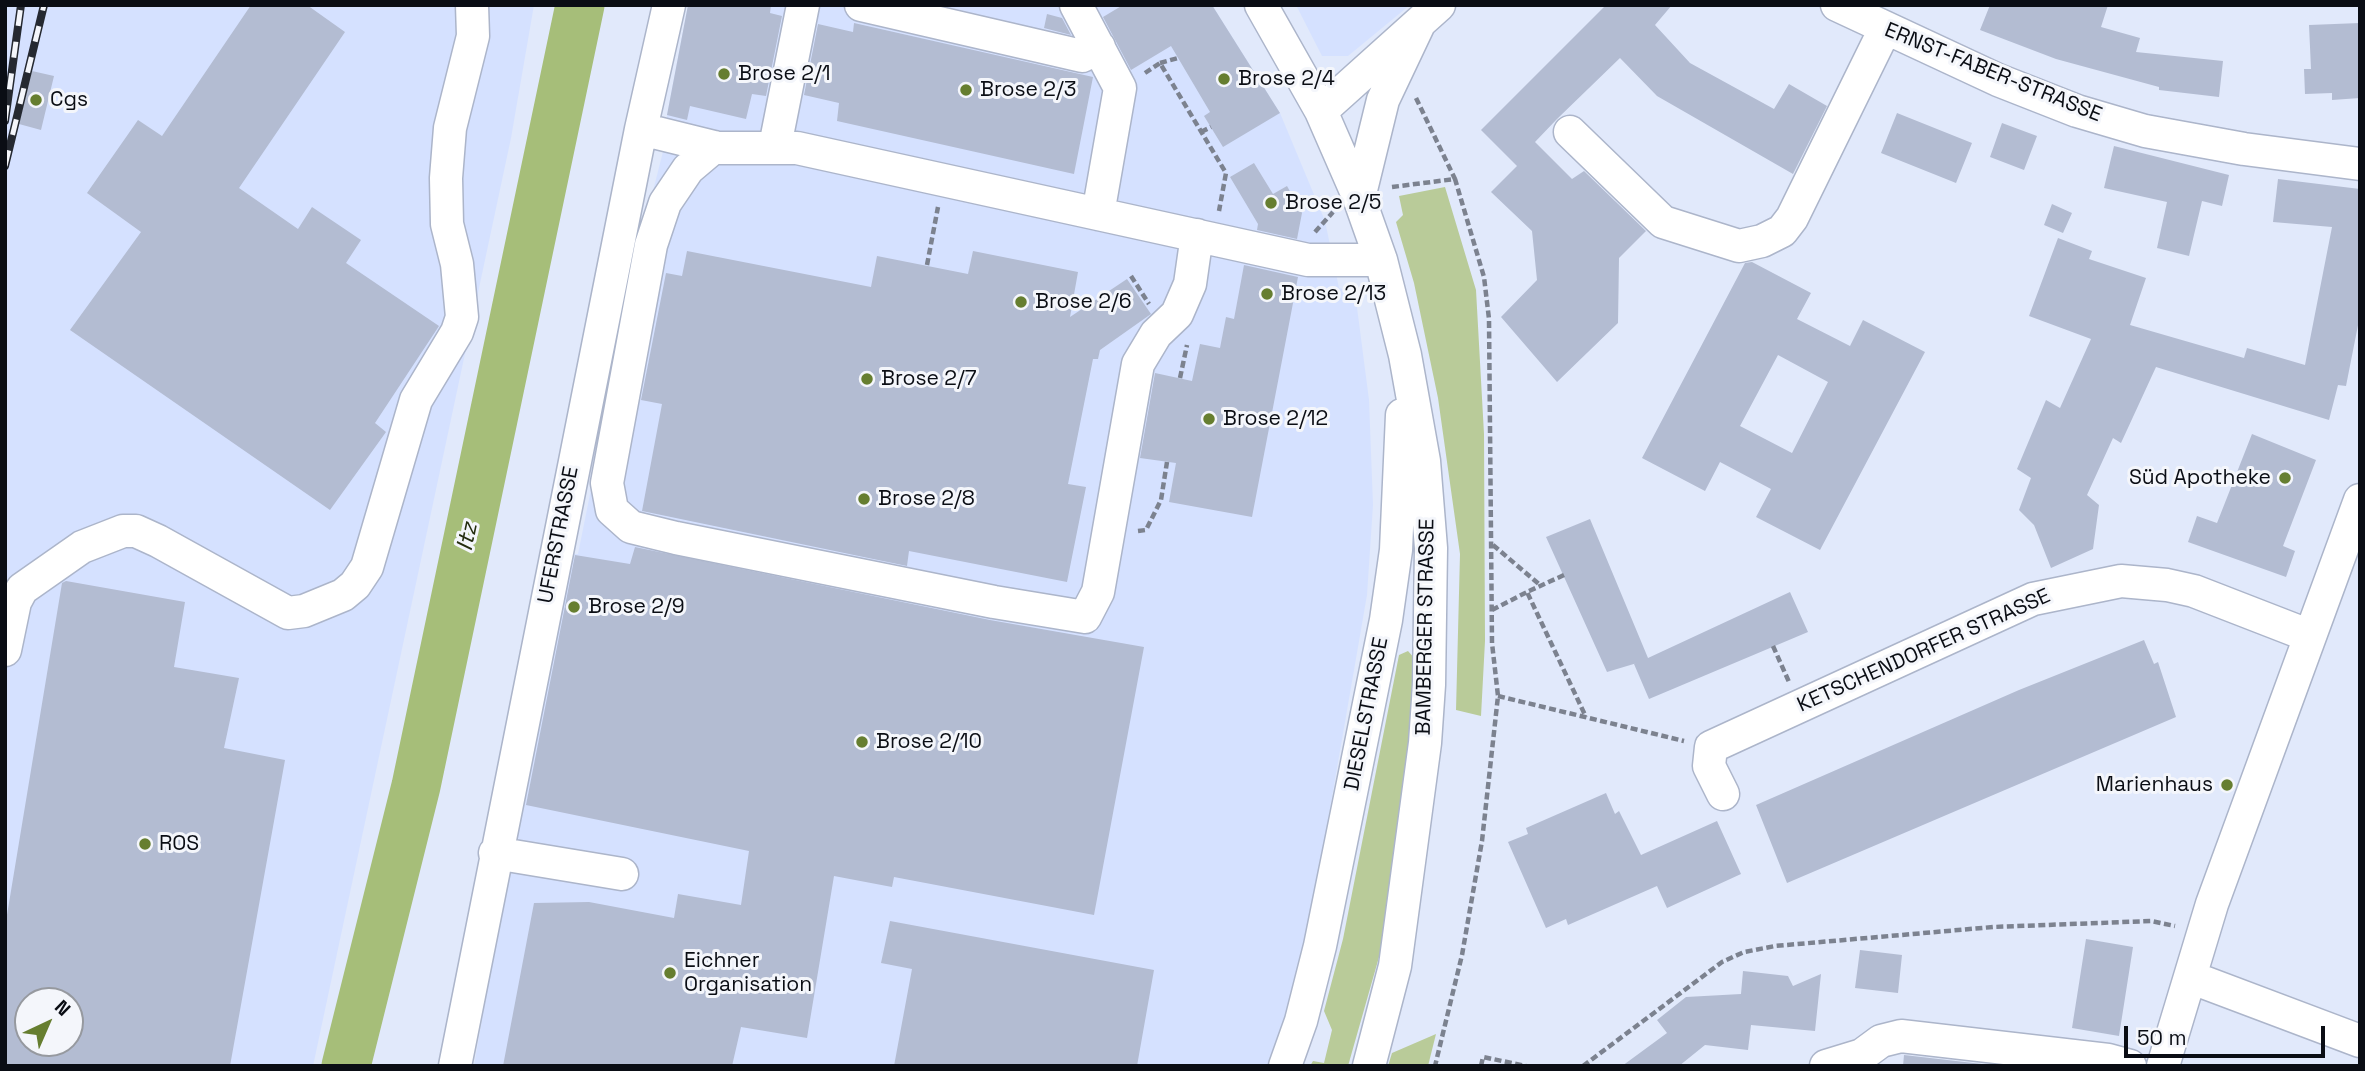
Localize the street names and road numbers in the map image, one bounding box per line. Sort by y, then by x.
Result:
street label: ERNST-FABER-STRASSE [1881,18,2105,128]
street label: UFERSTRASSE [533,464,585,606]
street label: BAMBERGER STRASSE [1412,518,1440,736]
street label: KETSCHENDORFER STRASSE [1794,584,2054,718]
street label: DIESELSTRASSE [1340,635,1394,793]

